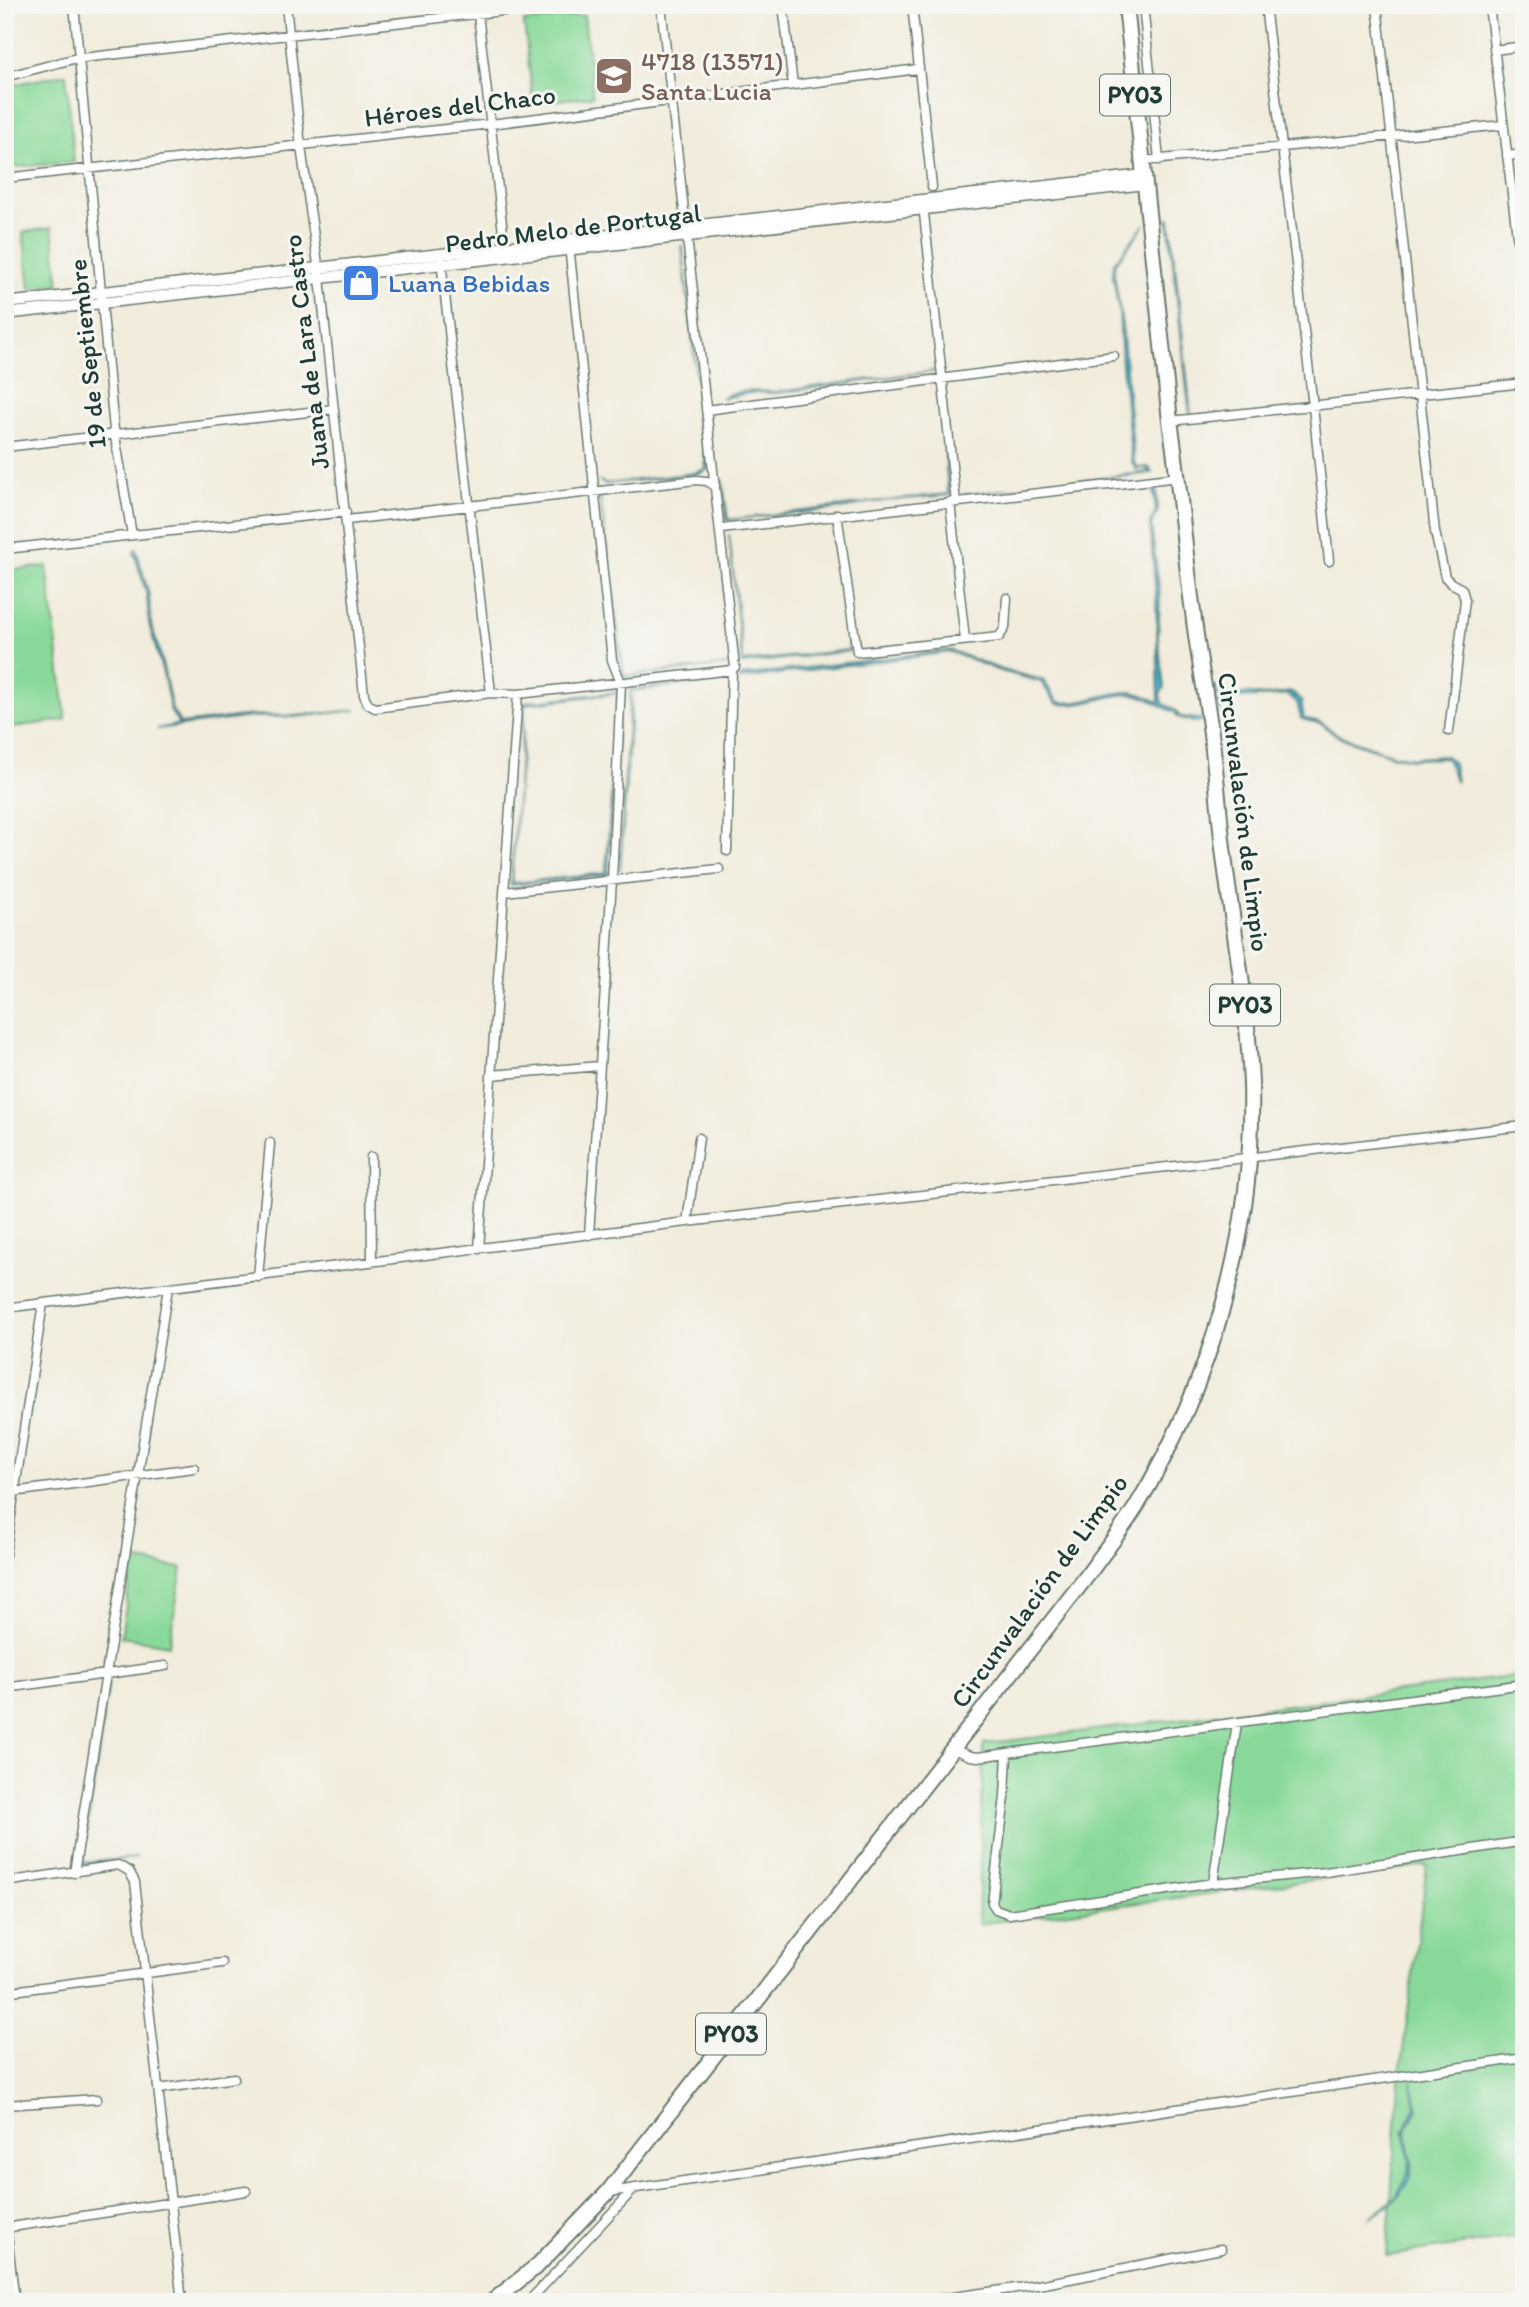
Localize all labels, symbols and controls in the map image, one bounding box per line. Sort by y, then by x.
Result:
place label: 4718 (13571) Santa Lucia [641,45,783,107]
school or university icon: 4718 (13571) Santa Lucia [593,55,635,97]
road number: PY03 [1100,74,1170,116]
street label: Héroes del Chaco [362,78,558,134]
street label: Pedro Melo de Portugal [443,196,703,260]
street label: Juana de Lara Castro [276,233,336,471]
street label: 19 de Septiembre [61,258,113,450]
shop icon: Luana Bebidas [340,262,382,304]
place label: Luana Bebidas [388,267,550,299]
street label: Circunvalación de Limpio [1211,670,1277,954]
road number: PY03 [1210,985,1280,1026]
street label: Circunvalación de Limpio [943,1468,1135,1714]
road number: PY03 [696,2013,766,2054]

